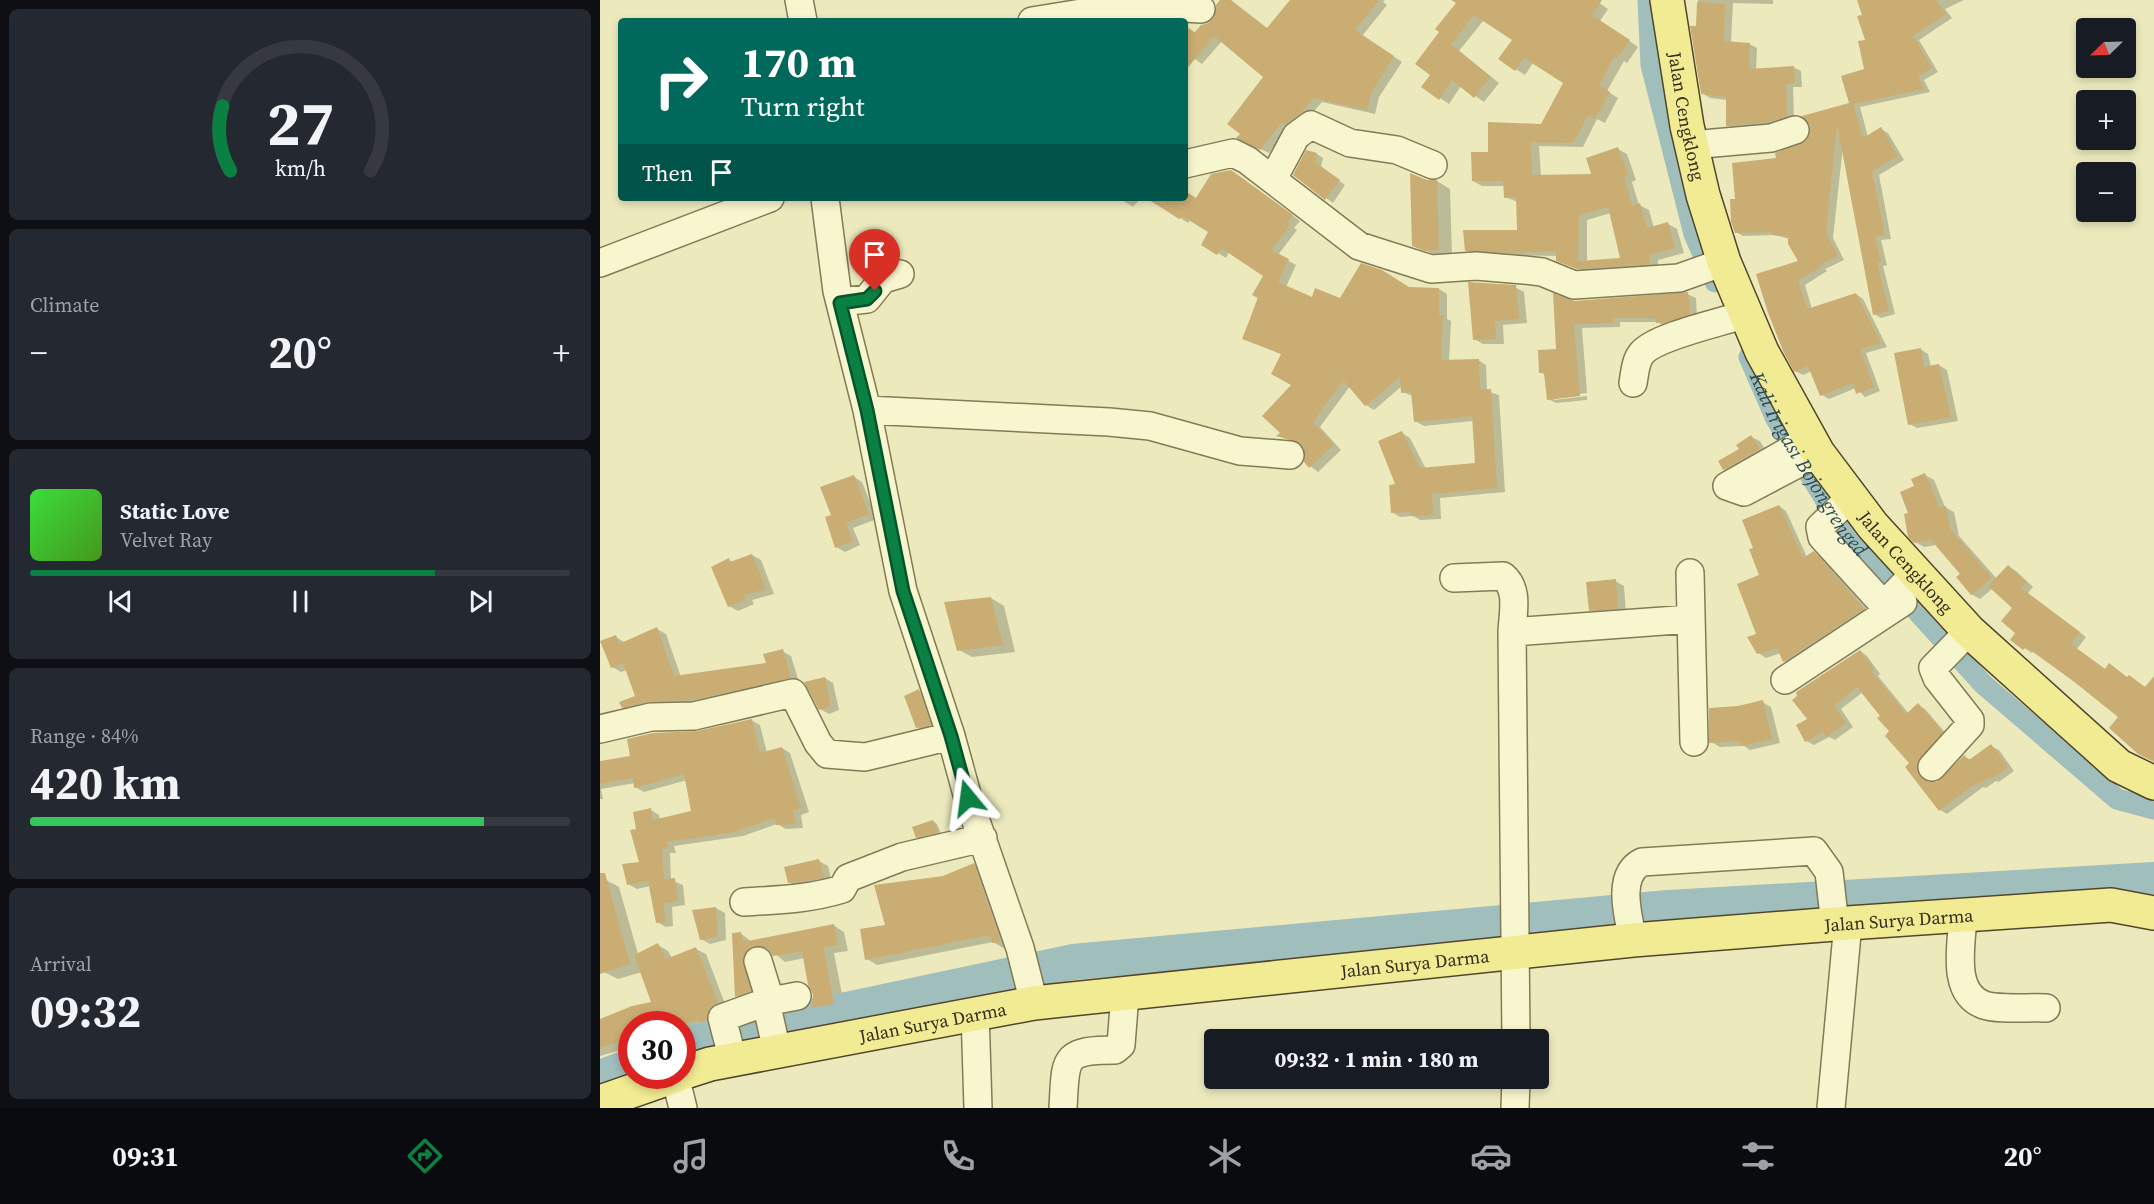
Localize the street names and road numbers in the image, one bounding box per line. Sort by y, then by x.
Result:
street label: Jalan Cengklong [1663,49,1712,183]
street label: Jalan Cengklong [1852,504,1959,619]
street label: Jalan Surya Darma [1822,902,1975,937]
street label: Jalan Surya Darma [1338,943,1491,983]
street label: Jalan Surya Darma [856,996,1009,1048]

